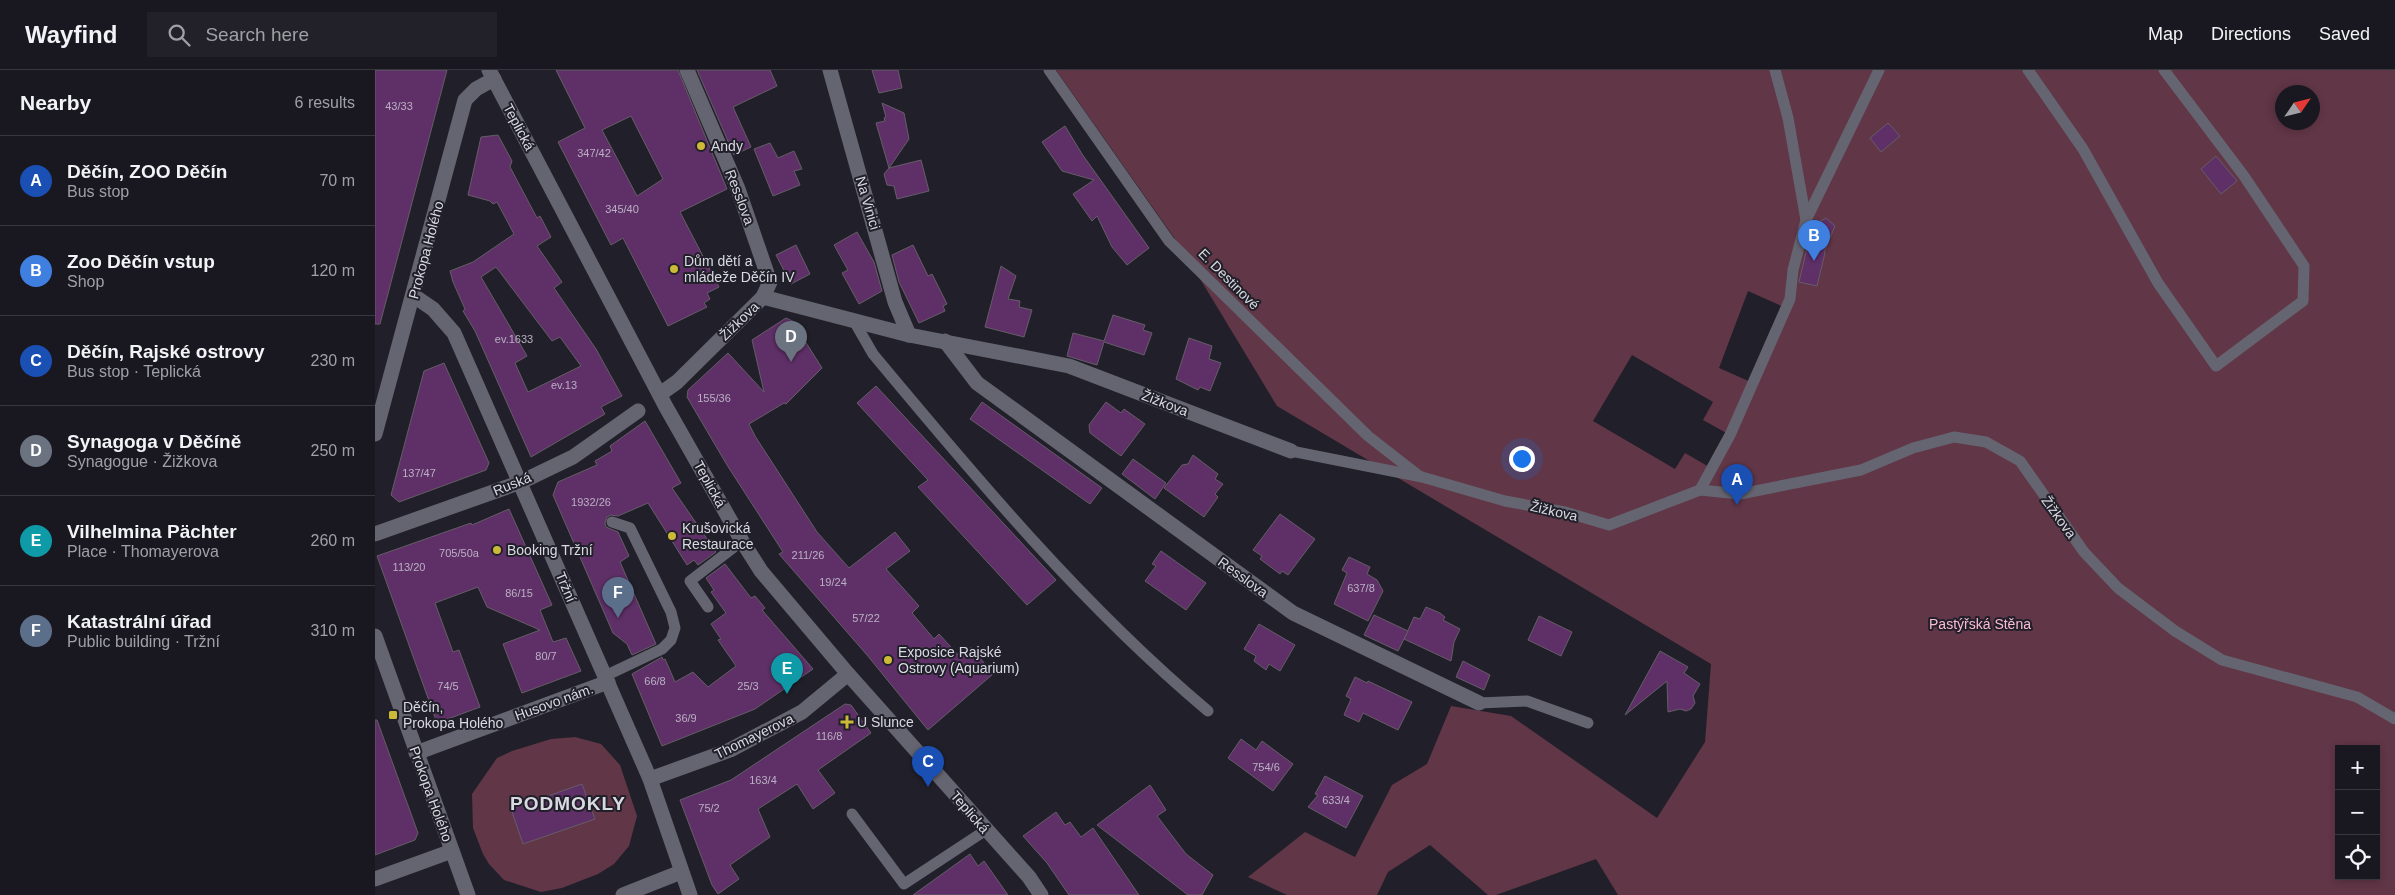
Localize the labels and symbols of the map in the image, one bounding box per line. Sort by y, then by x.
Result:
north arrow [2275,85,2320,130]
house number: 43/33 [385,100,413,112]
street label: Teplická [500,101,538,153]
place label: Andy [711,138,743,154]
marker: Andy [695,140,707,152]
house number: 347/42 [577,147,611,159]
street label: Resslova [722,167,758,227]
street label: Na Vinici [853,174,883,232]
street label: Prokopa Holého [405,199,447,301]
house number: 345/40 [605,203,639,215]
pin: B [1798,220,1830,261]
street label: E. Destinové [1195,245,1263,313]
place label: Dům dětí a mládeže Děčín IV [684,253,795,285]
marker: Dům dětí a mládeže Děčín IV [668,263,680,275]
street label: Žižkova [716,298,762,344]
pin: D [775,321,807,362]
house number: ev.1633 [495,333,533,345]
house number: ev.13 [551,379,577,391]
street label: Žižkova [1140,387,1191,419]
house number: 155/36 [697,392,731,404]
your location [1509,446,1535,472]
street label: Teplická [691,458,729,510]
pin: A [1721,464,1753,505]
house number: 137/47 [402,467,436,479]
street label: Ruská [491,469,534,499]
street label: Žižkova [2038,493,2080,541]
house number: 1932/26 [571,496,611,508]
street label: Žižkova [1529,498,1580,524]
place label: Krušovická Restaurace [682,520,754,552]
marker: Krušovická Restaurace [666,530,678,542]
place label: Booking Tržní [507,542,593,558]
marker: Booking Tržní [491,544,503,556]
house number: 705/50a [439,547,480,559]
house number: 211/26 [792,549,824,561]
street label: Resslova [1215,554,1271,601]
house number: 113/20 [393,561,425,573]
street label: Tržní [553,569,580,605]
house number: 19/24 [819,576,847,588]
pin: F [602,577,634,618]
house number: 637/8 [1347,582,1375,594]
house number: 86/15 [505,587,533,599]
house number: 57/22 [852,612,880,624]
park label: Pastýřská Stěna [1929,616,2031,632]
place label: Exposice Rajské Ostrovy (Aquarium) [898,644,1019,676]
house number: 80/7 [535,650,557,662]
pin: E [771,653,803,694]
marker: Exposice Rajské Ostrovy (Aquarium) [882,654,894,666]
house number: 66/8 [644,675,666,687]
house number: 74/5 [437,680,459,692]
street label: Husovo nám. [513,680,595,724]
house number: 25/3 [737,680,759,692]
place label: Děčín, Prokopa Holého [403,699,504,731]
marker: Děčín, Prokopa Holého [387,709,399,721]
street label: Thomayerova [712,710,796,762]
house number: 36/9 [675,712,697,724]
place label: U Slunce [857,714,914,730]
marker: U Slunce [841,716,853,728]
house number: 116/8 [816,730,842,742]
street label: Prokopa Holého [406,744,456,844]
pin: C [912,746,944,787]
house number: 754/6 [1252,761,1280,773]
house number: 163/4 [749,774,777,786]
street label: Teplická [947,788,993,836]
district label: PODMOKLY [510,793,626,814]
house number: 633/4 [1322,794,1350,806]
house number: 75/2 [698,802,720,814]

